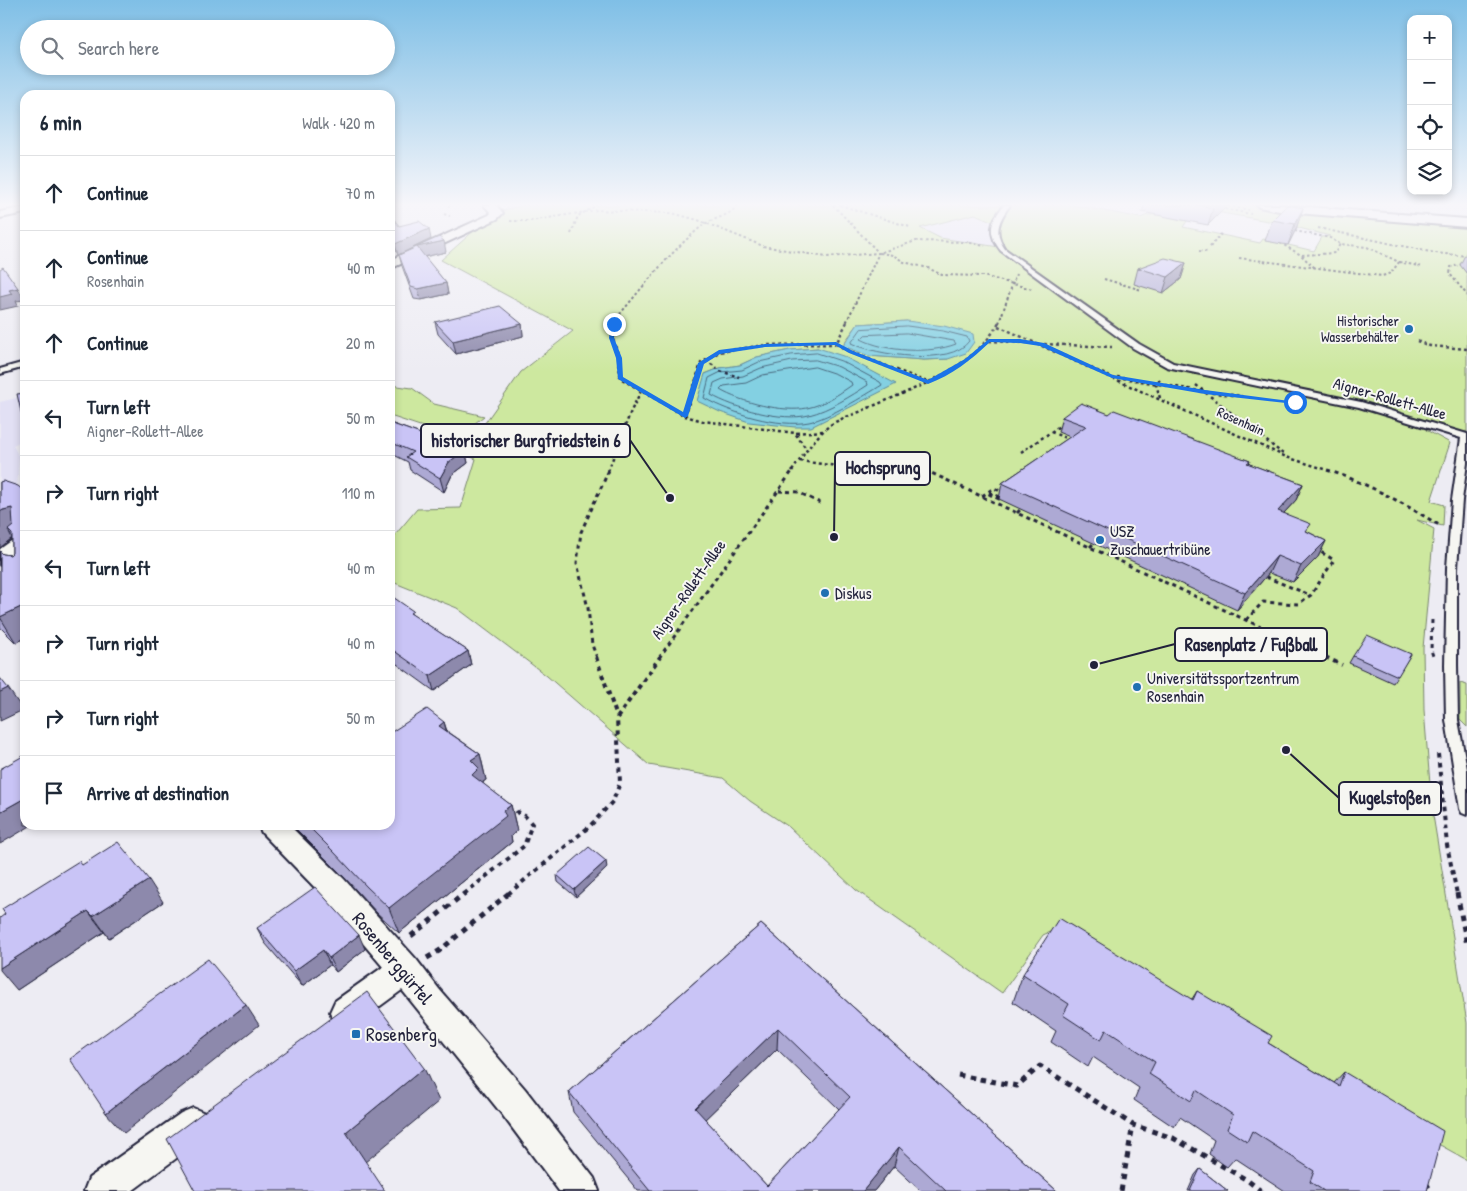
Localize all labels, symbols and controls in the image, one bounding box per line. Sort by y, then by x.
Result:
map controls [1407,15,1452,195]
button: + [1407,15,1452,60]
search box [20,20,395,75]
icon: search [38,34,66,62]
text: Search here [78,35,159,61]
button: − [1407,60,1452,105]
button: locate [1407,105,1452,150]
text: 6 min [40,108,82,137]
text: Walk · 420 m [302,112,375,134]
button: layers [1407,150,1452,195]
icon: ahead [40,179,68,207]
text: Continue [87,180,148,206]
text: 70 m [345,182,375,204]
text: Continue [87,244,148,270]
icon: ahead [40,254,68,282]
text: 40 m [347,257,375,279]
text: Rosenhain [87,270,144,292]
place label: Historischer Wasserbehälter [1321,311,1400,346]
route end [603,313,626,336]
marker: Historischer Wasserbehälter [1403,323,1415,335]
icon: ahead [40,329,68,357]
text: Continue [87,330,148,356]
text: 20 m [346,332,375,354]
street label: Aigner-Rollett-Allee [1331,371,1450,425]
route start [1284,391,1307,414]
text: Turn left [87,394,150,420]
street label: Rosenhain [1214,402,1268,439]
icon: left [40,404,68,432]
text: 50 m [347,407,375,429]
text: Aigner-Rollett-Allee [87,420,204,442]
callout: historischer Burgfriedstein 6 [421,424,630,457]
text: historischer Burgfriedstein 6 [431,428,621,454]
callout: Hochsprung [835,452,930,485]
text: Hochsprung [845,455,921,481]
icon: right [40,479,68,507]
text: Turn right [87,480,158,506]
text: 110 m [342,482,375,504]
place label: USZ Zuschauertribüne [1110,520,1211,560]
street label: Aigner-Rollett-Allee [646,534,731,643]
marker: USZ Zuschauertribüne [1094,534,1106,546]
icon: left [40,554,68,582]
text: Turn left [87,555,150,581]
text: 40 m [347,557,375,579]
place label: Diskus [835,582,872,604]
marker: Diskus [819,587,831,599]
callout: Rasenplatz / Fußball [1175,628,1327,661]
icon: right [40,629,68,657]
text: Turn right [87,630,158,656]
text: 40 m [347,632,375,654]
text: Rasenplatz / Fußball [1185,632,1318,658]
place label: Universitätssportzentrum Rosenhain [1147,667,1299,707]
marker: Universitätssportzentrum Rosenhain [1131,681,1143,693]
icon: right [40,704,68,732]
text: Turn right [87,705,158,731]
text: 50 m [347,707,375,729]
icon: arrive [40,779,68,807]
text: Arrive at destination [87,780,229,806]
callout: Kugelstoßen [1339,782,1441,815]
text: Kugelstoßen [1349,785,1431,811]
street label: Rosenberggürtel [347,906,440,1011]
place label: Rosenberg [366,1021,437,1047]
marker: Rosenberg [350,1028,362,1040]

